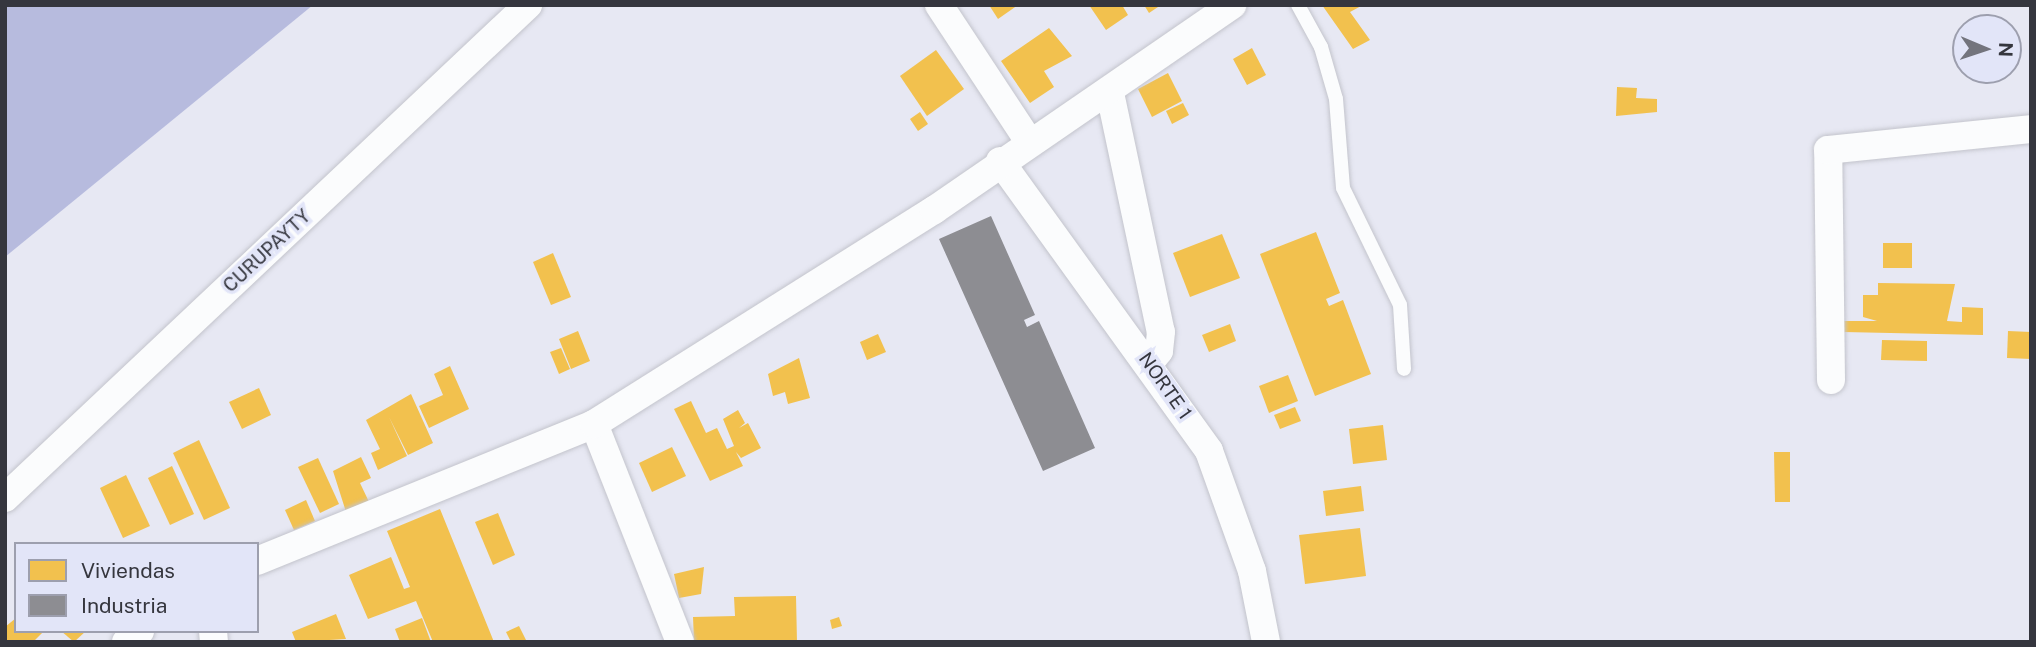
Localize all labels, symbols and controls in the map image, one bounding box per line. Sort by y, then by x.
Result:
north arrow [1952,14,2022,84]
text: N [1995,42,2017,57]
street label: CURUPAYTY [219,205,315,297]
street label: NORTE 1 [1134,348,1196,424]
legend [14,542,259,633]
text: Viviendas [81,558,175,583]
text: Industria [81,593,167,618]

